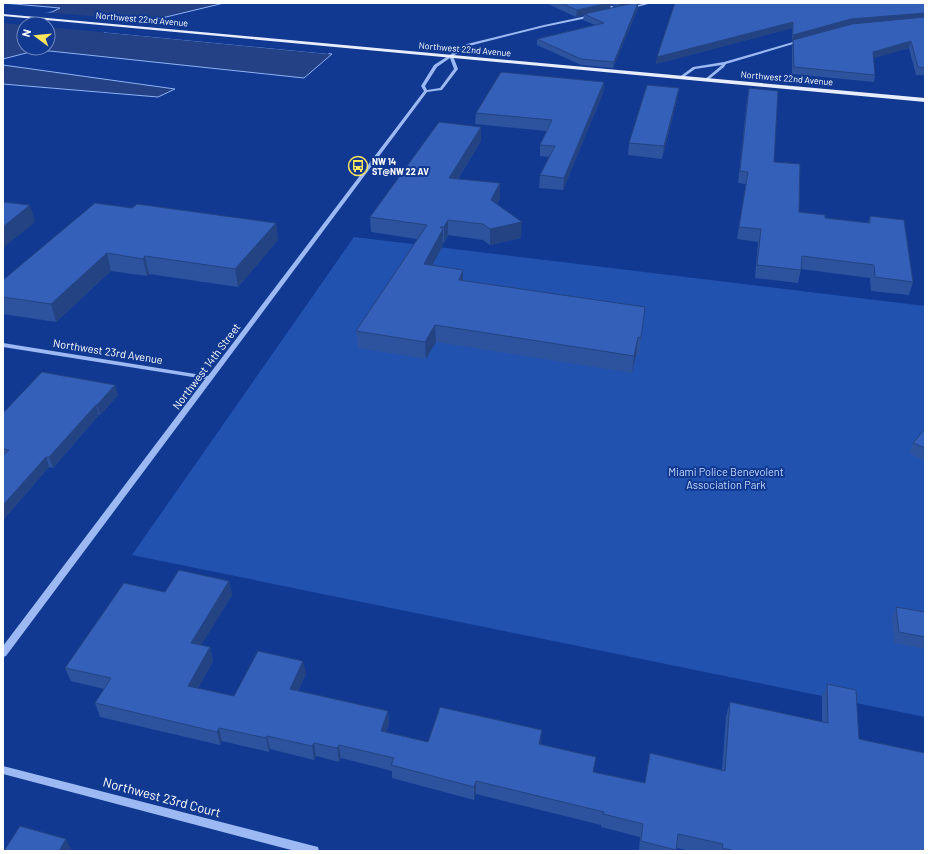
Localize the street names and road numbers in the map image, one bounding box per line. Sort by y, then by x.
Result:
street label: Northwest 22nd Avenue [95,9,189,29]
street label: Northwest 22nd Avenue [418,39,512,59]
street label: Northwest 22nd Avenue [740,68,834,88]
street label: Northwest 14th Street [169,320,243,412]
street label: Northwest 23rd Avenue [52,336,164,366]
street label: Northwest 23rd Court [101,774,223,820]

